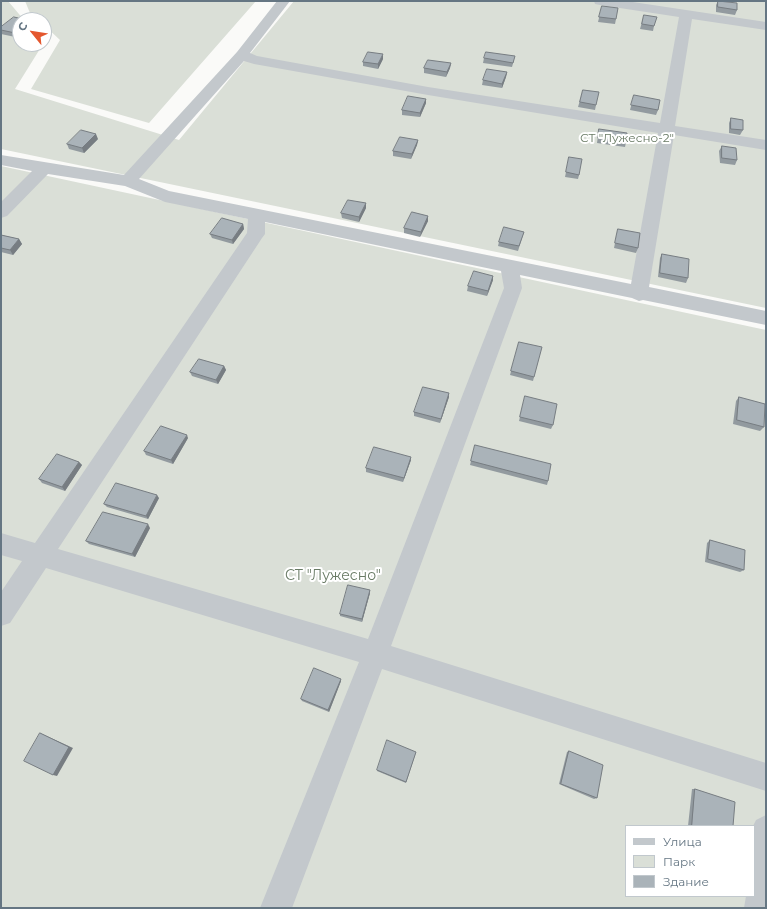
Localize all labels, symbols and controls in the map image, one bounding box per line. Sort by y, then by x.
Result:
north arrow [12,12,52,52]
text: С [14,20,31,33]
park label: СТ "Лужесно-2" [580,131,674,145]
park label: СТ "Лужесно" [285,568,381,584]
legend [625,825,755,897]
text: Улица [663,834,702,849]
text: Парк [663,854,695,869]
text: Здание [663,874,709,889]

